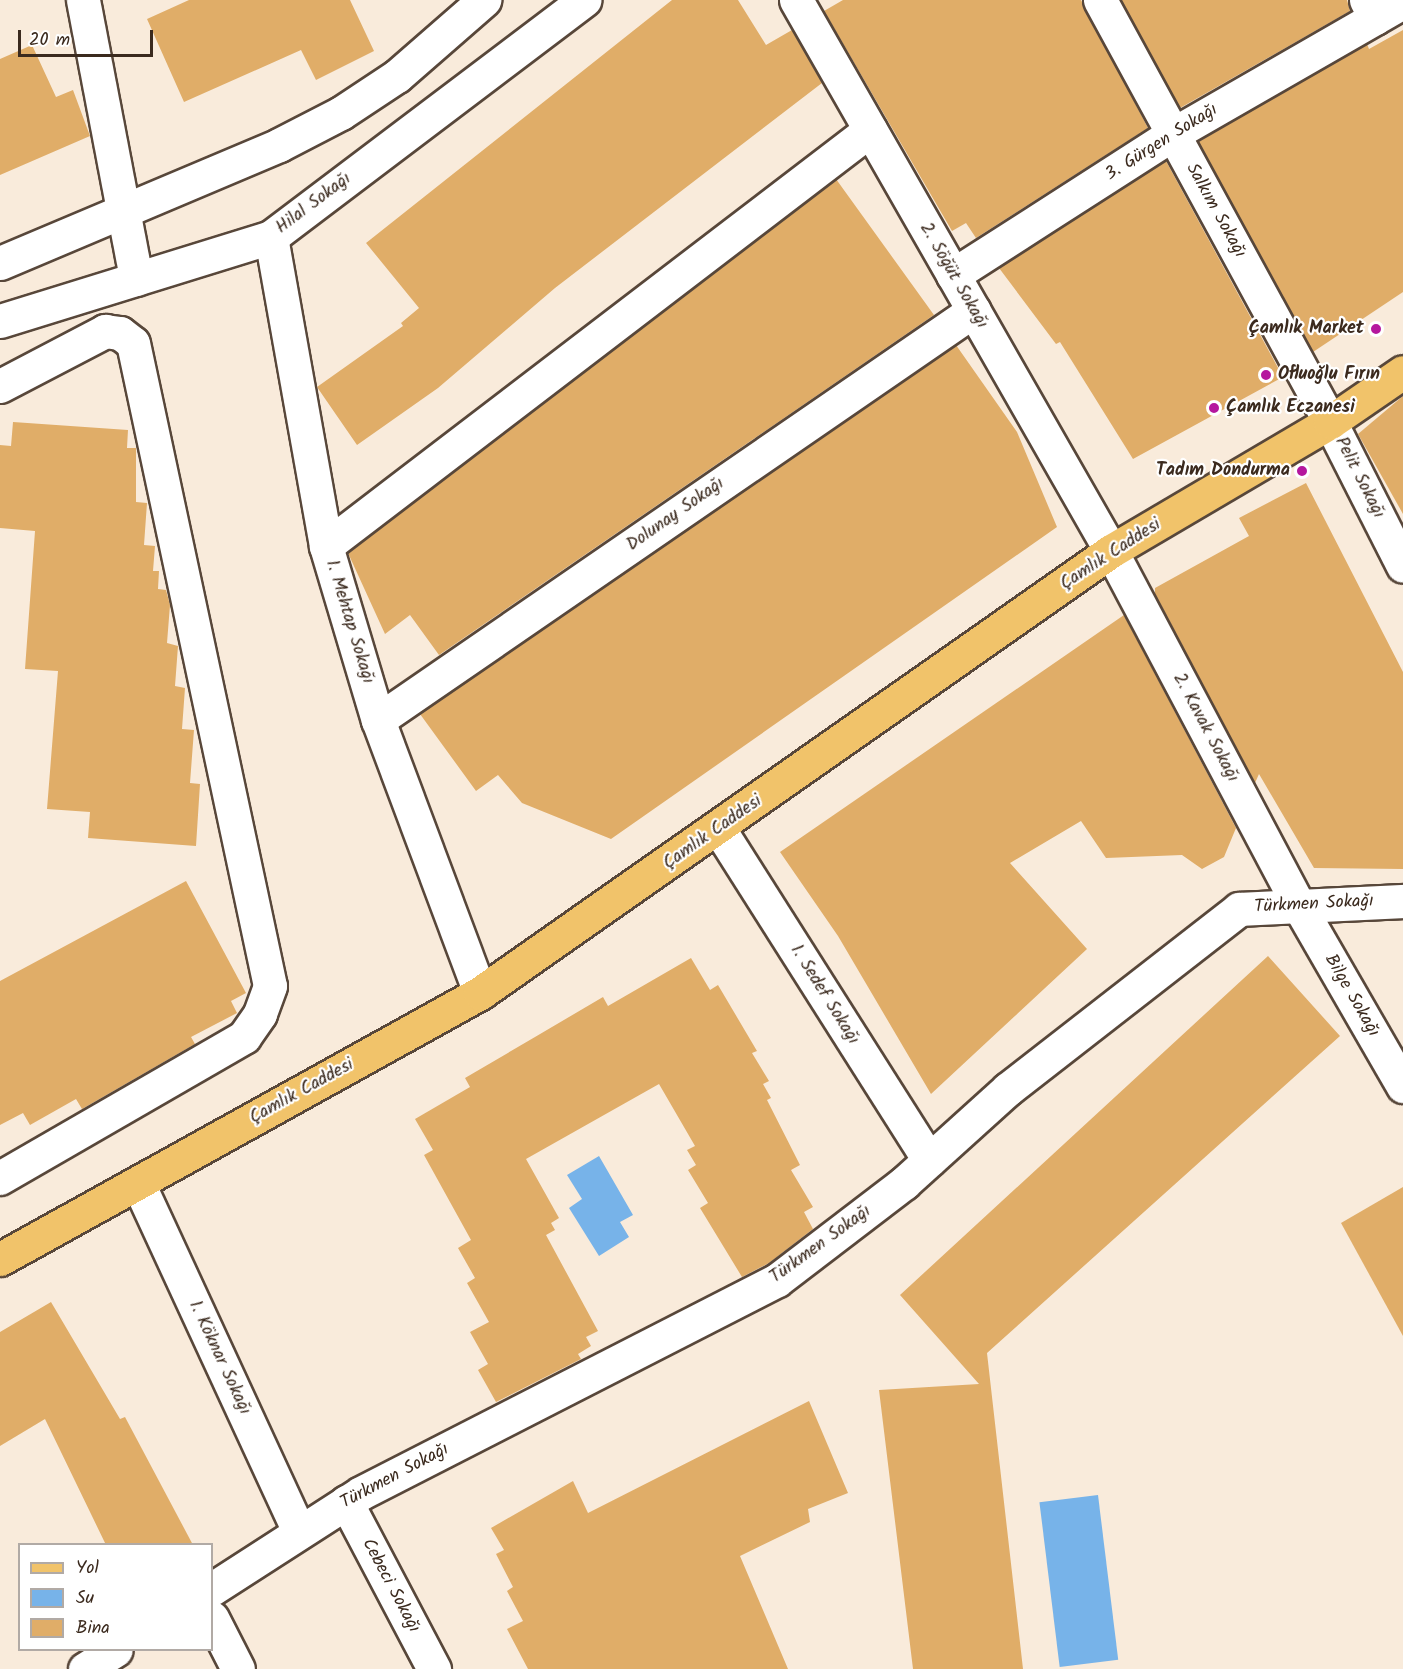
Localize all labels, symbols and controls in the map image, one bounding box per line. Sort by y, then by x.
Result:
scale bar [21,18,156,56]
text: 20 m [29,26,70,55]
street label: 3. Gürgen Sokağı [1102,100,1222,186]
street label: Salkım Sokağı [1180,160,1250,262]
street label: Hilal Sokağı [272,169,356,239]
street label: 2. Söğüt Sokağı [914,219,992,333]
place label: Çamlık Market [1248,318,1364,340]
marker: Çamlık Market [1369,322,1383,336]
place label: Ofluoğlu Fırın [1278,364,1380,386]
marker: Ofluoğlu Fırın [1259,368,1273,382]
place label: Çamlık Eczanesi [1226,397,1355,419]
marker: Çamlık Eczanesi [1207,401,1221,415]
street label: Pelit Sokağı [1329,434,1389,522]
place label: Tadım Dondurma [1156,460,1290,482]
marker: Tadım Dondurma [1295,464,1309,478]
street label: Dolunay Sokağı [623,473,729,557]
street label: Çamlık Caddesi [1057,514,1165,596]
street label: 1. Mehtap Sokağı [320,558,378,686]
street label: 2. Kavak Sokağı [1167,670,1243,786]
street label: Çamlık Caddesi [659,791,767,875]
street label: Türkmen Sokağı [1254,891,1374,919]
street label: 1. Sedef Sokağı [785,941,863,1049]
street label: Bilge Sokağı [1319,951,1383,1041]
street label: Çamlık Caddesi [246,1055,358,1129]
street label: Türkmen Sokağı [766,1201,876,1289]
street label: 1. Köknar Sokağı [183,1298,255,1418]
street label: Türkmen Sokağı [337,1439,453,1515]
street label: Cebeci Sokağı [356,1535,424,1637]
legend [18,1543,213,1651]
text: Yol [76,1554,99,1583]
text: Su [76,1584,94,1613]
text: Bina [76,1614,110,1643]

